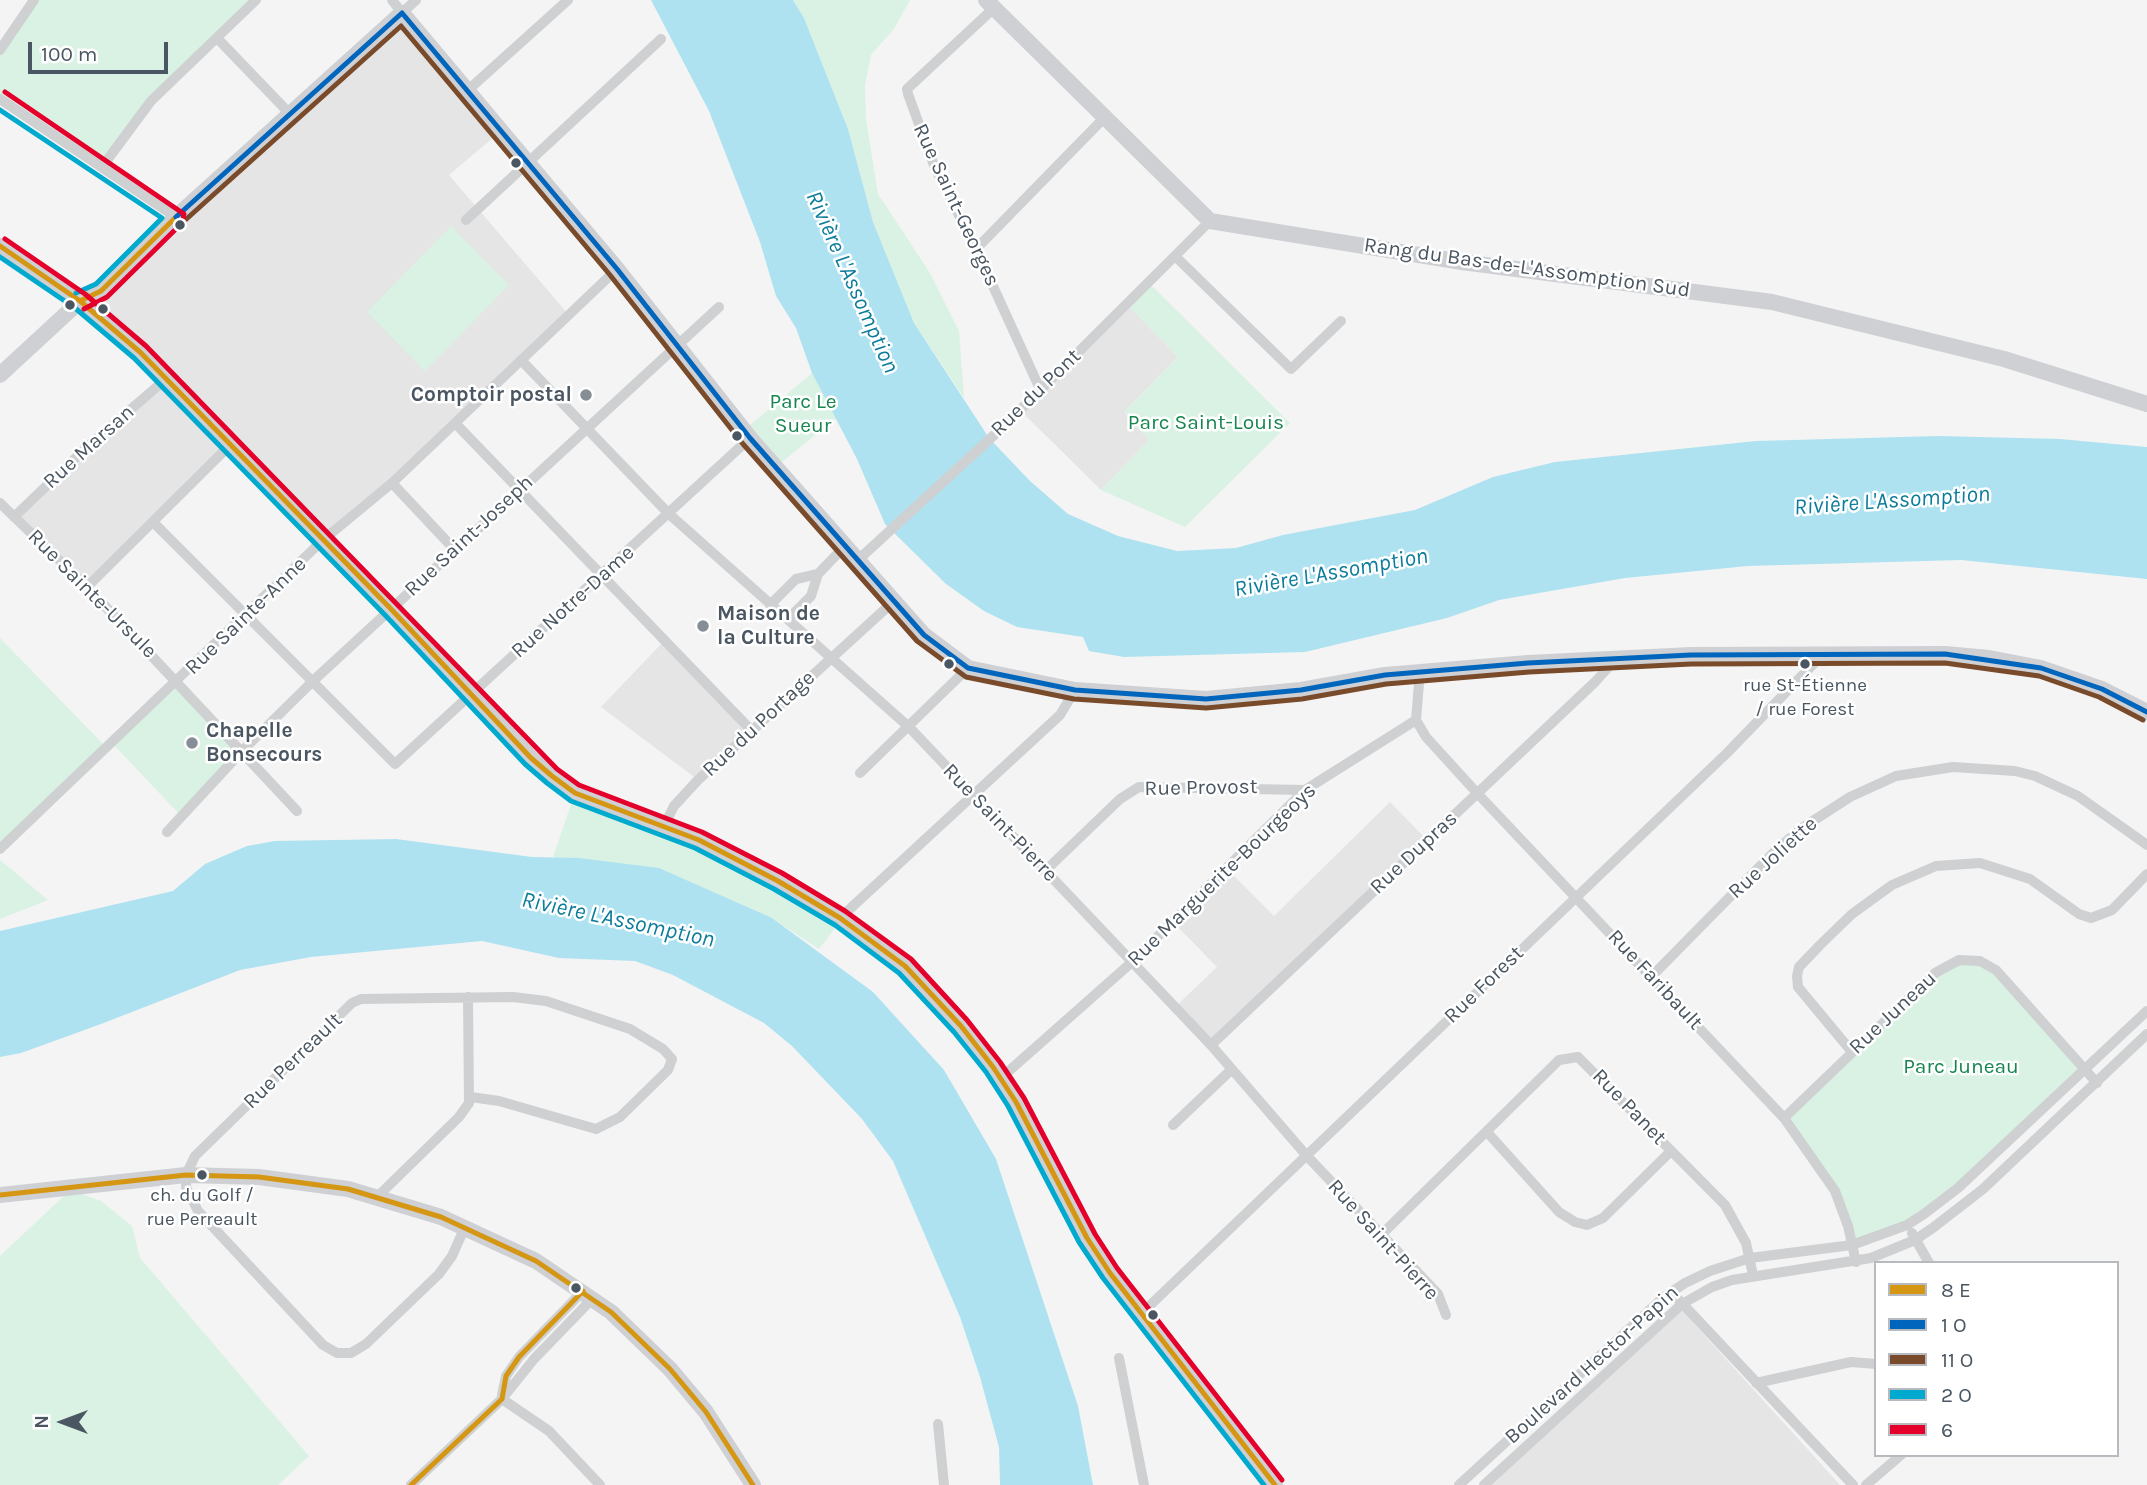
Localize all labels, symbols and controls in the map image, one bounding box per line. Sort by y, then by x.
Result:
scale bar [32,28,172,72]
text: 100 m [41,42,98,66]
street label: Rue Saint-Georges [907,120,1005,290]
unlabelled marker [509,156,523,170]
water label: Rivière L'Assomption [799,187,905,377]
unlabelled marker [173,218,187,232]
street label: Rang du Bas-de-L'Assomption Sud [1362,233,1692,303]
unlabelled marker [63,298,77,312]
unlabelled marker [96,302,110,316]
street label: Rue du Pont [986,344,1086,442]
place label: Comptoir postal [411,382,572,408]
marker: Comptoir postal [578,387,594,403]
park label: Parc Le Sueur [769,389,837,439]
street label: Rue Marsan [38,400,140,494]
park label: Parc Saint-Louis [1128,410,1284,436]
unlabelled marker [730,429,744,443]
street label: Rue Saint-Joseph [400,470,538,602]
water label: Rivière L'Assomption [1793,480,1991,522]
street label: Rue Sainte-Ursule [22,524,162,664]
street label: Rue Notre-Dame [506,540,640,664]
water label: Rivière L'Assomption [1232,542,1430,604]
street label: Rue Sainte-Anne [180,552,312,680]
place label: Maison de la Culture [717,601,820,651]
marker: Maison de la Culture [695,618,711,634]
unlabelled marker [942,657,956,671]
marker: rue St-Étienne / rue Forest [1798,657,1812,671]
street label: Rue du Portage [698,666,820,782]
place label: rue St-Étienne / rue Forest [1743,675,1867,719]
place label: Chapelle Bonsecours [206,718,322,768]
marker: Chapelle Bonsecours [184,735,200,751]
street label: Rue Saint-Pierre [937,759,1063,887]
street label: Rue Provost [1144,774,1258,802]
street label: Rue Marguerite-Bourgeoys [1122,778,1322,972]
street label: Rue Dupras [1365,806,1463,900]
street label: Rue Joliette [1723,812,1823,904]
water label: Rivière L'Assomption [519,886,717,954]
street label: Rue Faribault [1602,925,1708,1035]
street label: Rue Forest [1439,941,1529,1029]
street label: Rue Juneau [1844,966,1942,1060]
street label: Rue Perreault [238,1008,348,1114]
park label: Parc Juneau [1903,1054,2019,1080]
street label: Rue Panet [1587,1064,1671,1150]
marker: ch. du Golf / rue Perreault [195,1168,209,1182]
street label: Rue Saint-Pierre [1322,1174,1444,1306]
place label: ch. du Golf / rue Perreault [147,1185,257,1229]
legend [1874,1261,2119,1457]
text: 8 E [1941,1278,1971,1302]
street label: Boulevard Hector-Papin [1500,1280,1684,1450]
unlabelled marker [569,1281,583,1295]
unlabelled marker [1146,1308,1160,1322]
text: 1 O [1941,1313,1966,1337]
text: 11 O [1941,1348,1973,1372]
text: 2 O [1941,1383,1972,1407]
north arrow [28,1387,98,1457]
text: N [31,1415,53,1429]
text: 6 [1941,1418,1953,1442]

